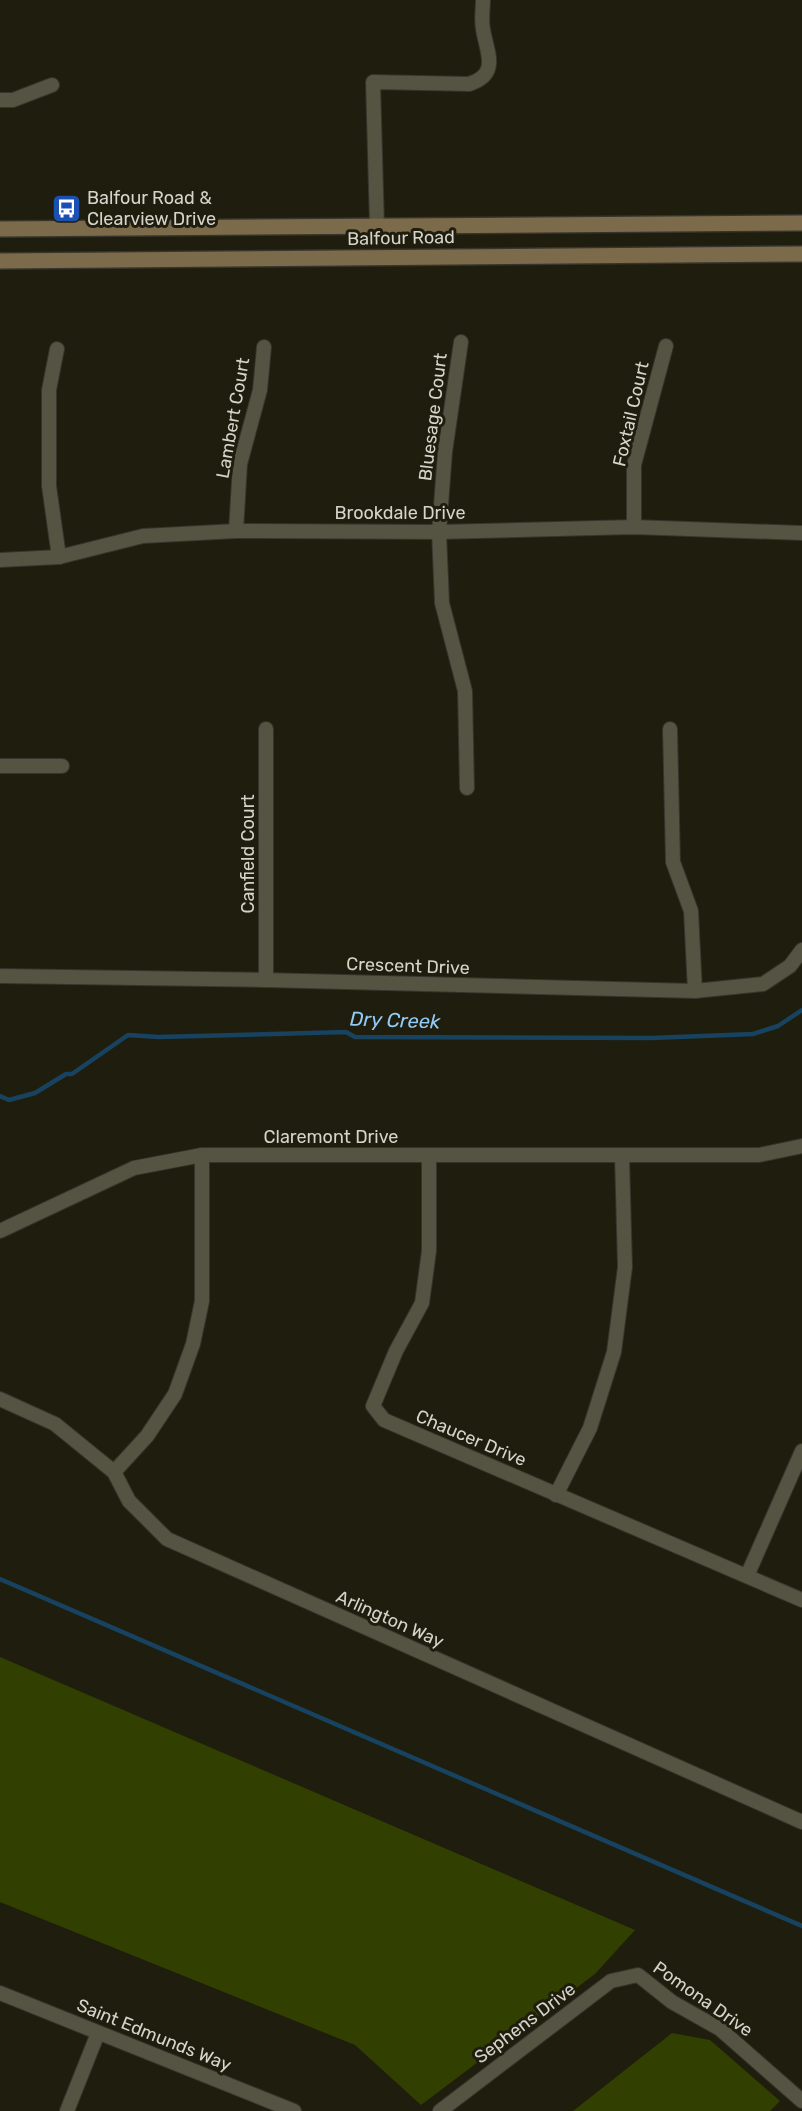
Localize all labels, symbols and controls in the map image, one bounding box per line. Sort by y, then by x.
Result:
place label: Balfour Road & Clearview Drive [87,187,216,230]
bus stop icon: Balfour Road & Clearview Drive [50,192,82,224]
street label: Balfour Road [347,226,455,250]
street label: Bluesage Court [414,352,452,482]
street label: Lambert Court [212,356,254,480]
street label: Foxtail Court [608,359,654,469]
street label: Brookdale Drive [334,502,466,524]
street label: Canfield Court [237,794,259,914]
street label: Crescent Drive [346,953,470,979]
water label: Dry Creek [349,1006,441,1034]
street label: Claremont Drive [264,1126,398,1148]
street label: Chaucer Drive [412,1405,530,1471]
street label: Arlington Way [333,1585,447,1653]
street label: Pomona Drive [649,1957,757,2041]
street label: Sephens Drive [470,1978,580,2068]
street label: Saint Edmunds Way [74,1994,235,2076]

